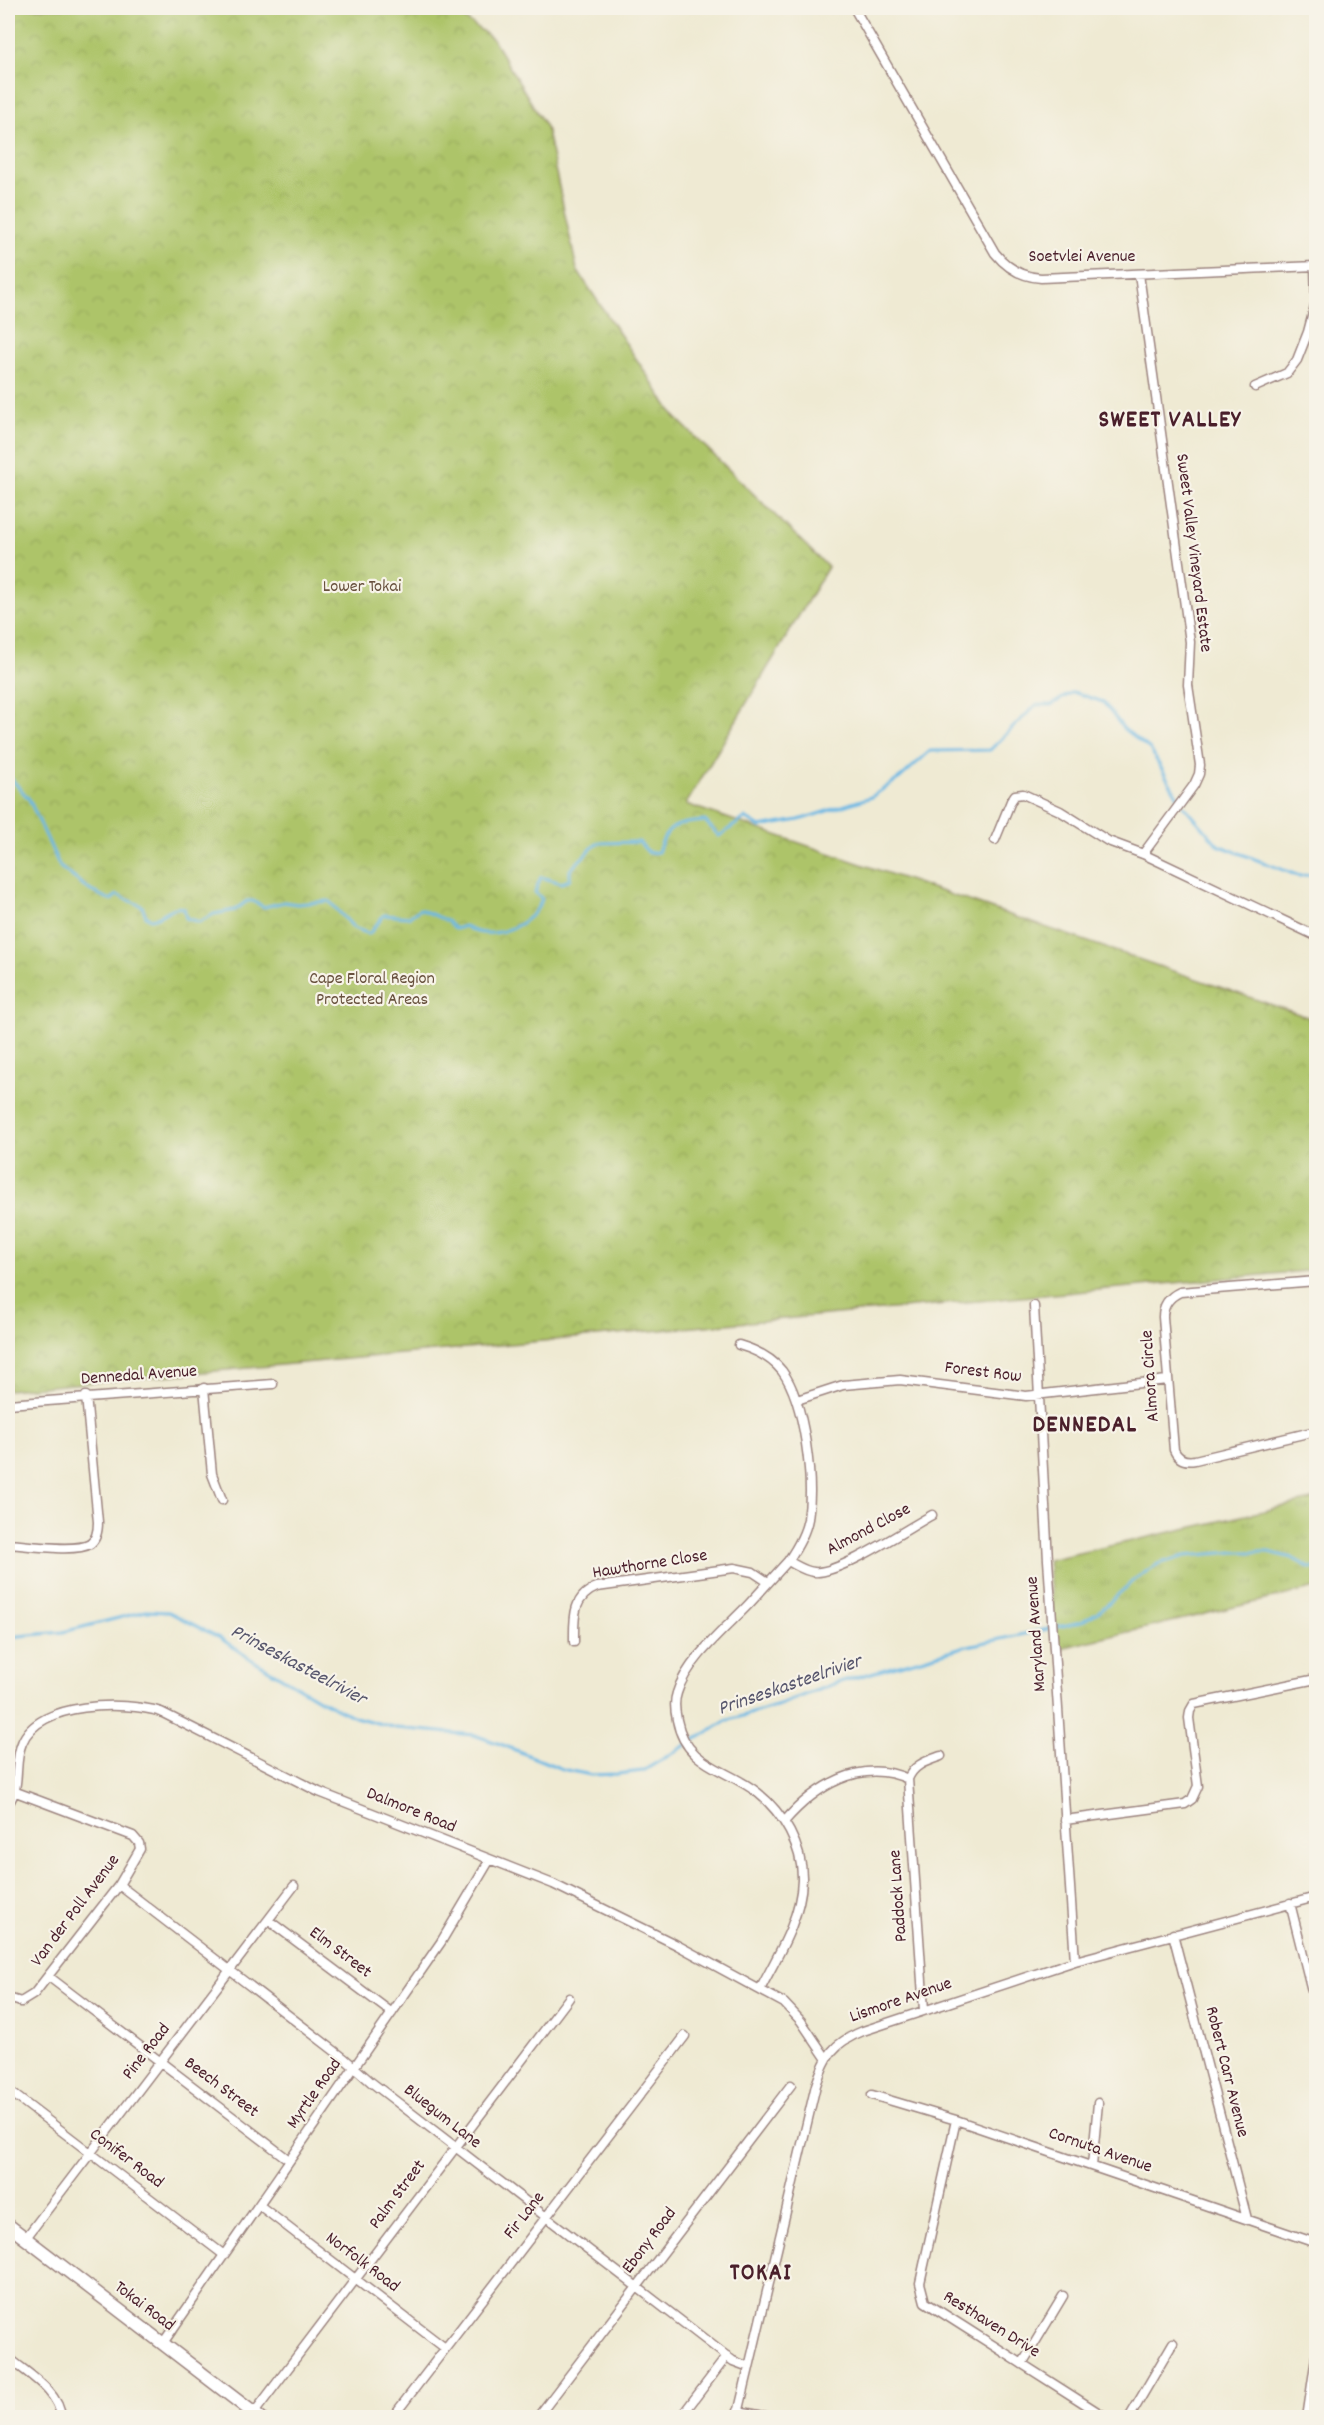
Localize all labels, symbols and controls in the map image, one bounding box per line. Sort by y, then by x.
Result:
street label: Soetvlei Avenue [1029,245,1136,270]
district label: SWEET VALLEY [1098,404,1242,438]
street label: Sweet Valley Vineyard Estate [1168,452,1218,654]
park label: Lower Tokai [323,575,401,600]
park label: Cape Floral Region Protected Areas [309,967,435,1013]
street label: Almora Circle [1135,1329,1167,1423]
street label: Forest Row [943,1356,1023,1390]
street label: Dennedal Avenue [80,1359,198,1393]
district label: DENNEDAL [1032,1409,1138,1443]
street label: Almond Close [822,1497,916,1563]
street label: Hawthorne Close [591,1544,709,1586]
street label: Maryland Avenue [1020,1575,1054,1693]
water label: Prinseskasteelrivier [225,1618,373,1715]
water label: Prinseskasteelrivier [714,1647,868,1724]
street label: Dalmore Road [362,1782,460,1840]
street label: Paddock Lane [883,1849,915,1943]
street label: Van der Poll Avenue [25,1850,127,1972]
street label: Elm Street [303,1921,377,1985]
street label: Lismore Avenue [847,1972,956,2030]
street label: Robert Carr Avenue [1198,2004,1254,2140]
street label: Pine Road [117,2019,177,2085]
street label: Beech Street [178,2052,264,2125]
street label: Myrtle Road [281,2054,349,2134]
street label: Bluegum Lane [398,2079,486,2155]
street label: Cornuta Avenue [1045,2122,1155,2180]
street label: Conifer Road [84,2123,168,2195]
street label: Palm Street [364,2155,433,2235]
street label: Fir Lane [498,2187,552,2245]
street label: Ebony Road [617,2203,683,2279]
street label: Norfolk Road [320,2227,404,2299]
district label: TOKAI [730,2257,792,2291]
street label: Tokai Road [108,2276,180,2338]
street label: Resthaven Drive [938,2285,1044,2365]

